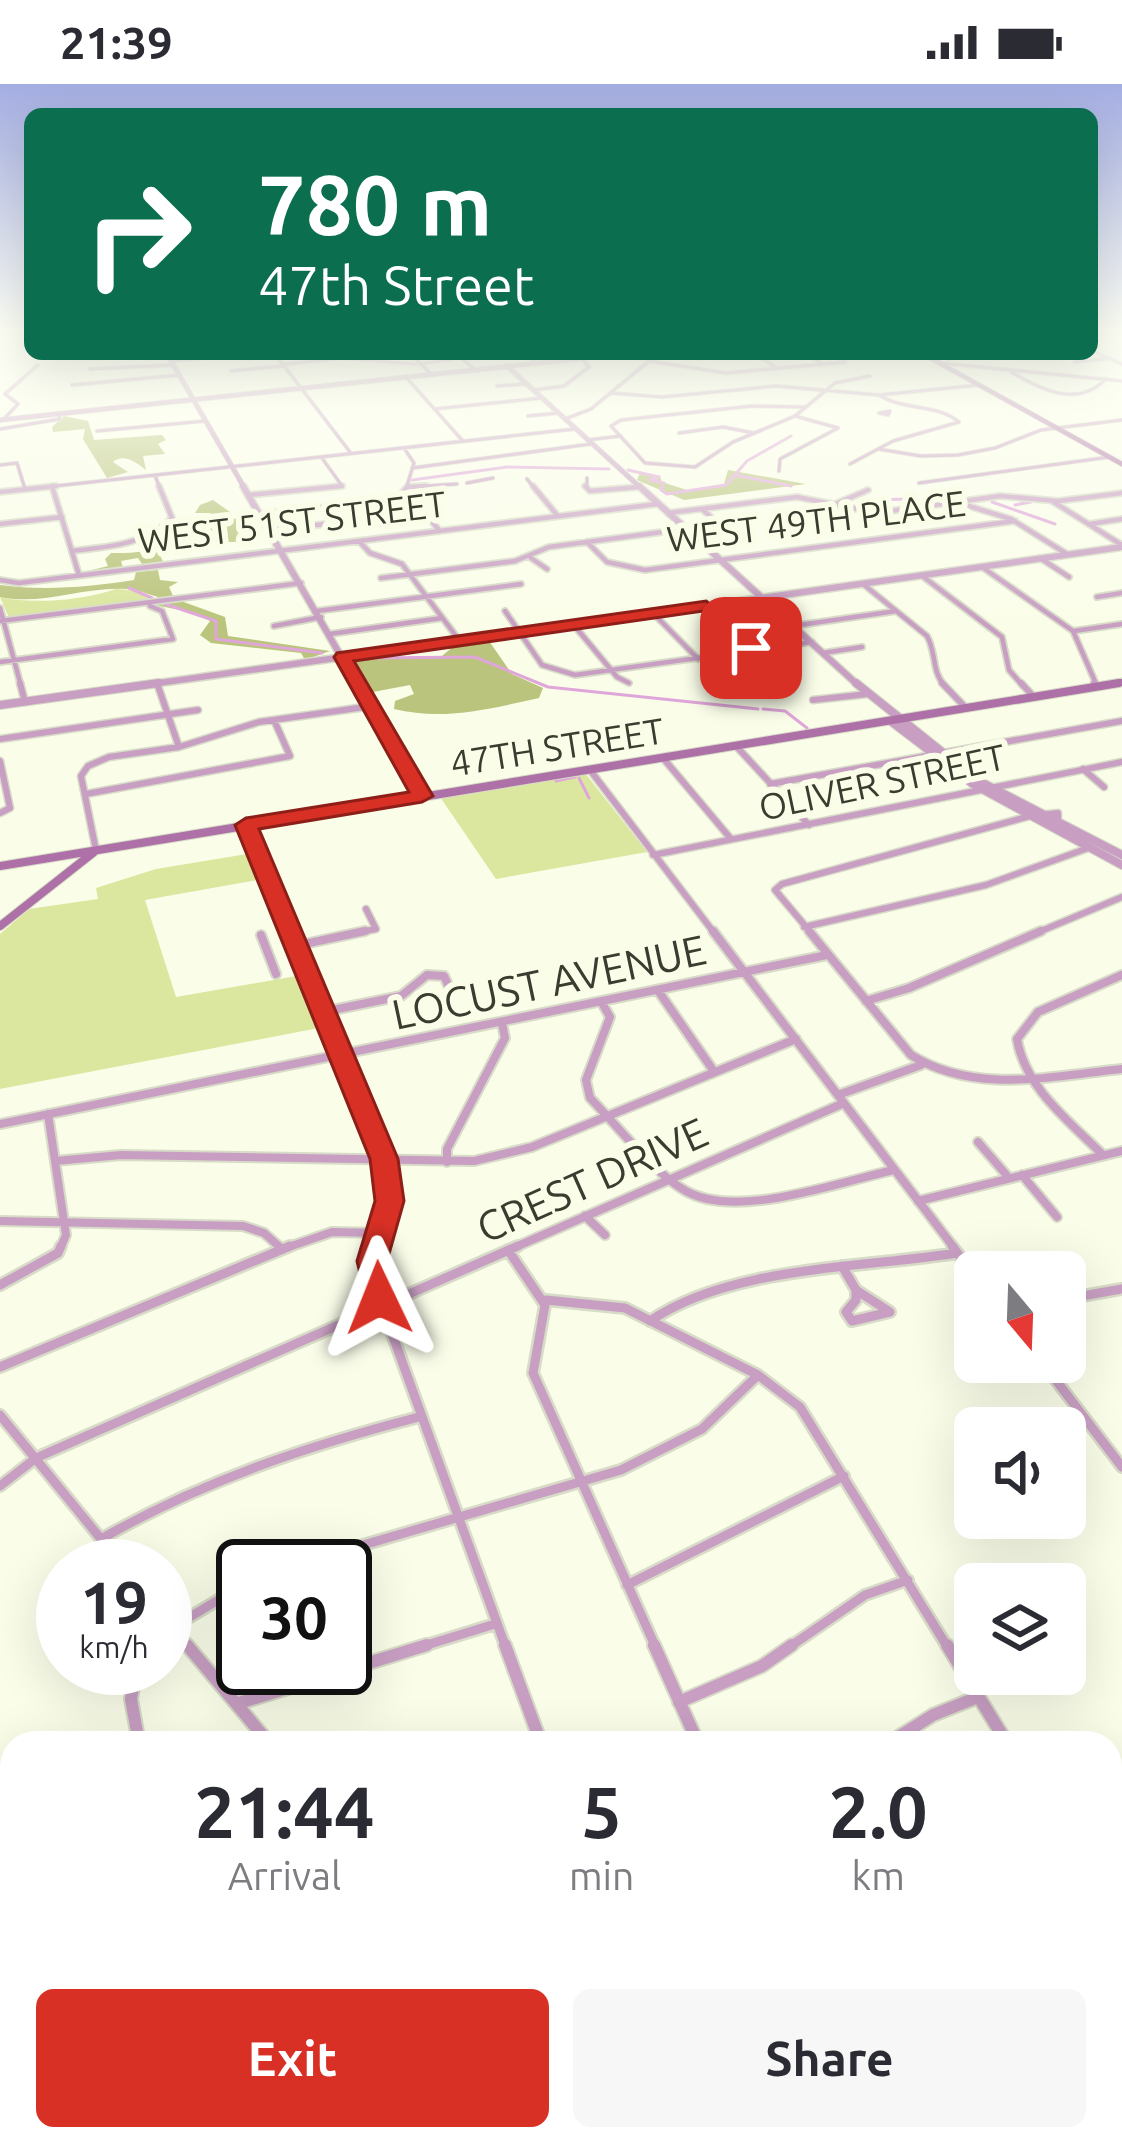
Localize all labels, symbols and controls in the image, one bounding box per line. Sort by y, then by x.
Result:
text: 21:39 [60,17,173,68]
icon: right [60,156,216,312]
text: 780 m [258,157,492,251]
text: 47th Street [258,255,534,315]
street label: WEST 51ST STREET [136,482,448,561]
street label: WEST 49TH PLACE [664,482,968,559]
pin [700,597,802,699]
icon: arrive [718,615,784,681]
street label: 47TH STREET [447,709,667,784]
street label: OLIVER STREET [755,735,1009,828]
street label: LOCUST AVENUE [388,925,710,1038]
street label: CREST DRIVE [469,1108,714,1251]
position arrow [316,1235,442,1361]
north arrow [954,1251,1086,1383]
map controls [954,1251,1086,1695]
button: sound [954,1407,1086,1539]
speed limit sign: 30 [216,1539,372,1695]
button: layers [954,1563,1086,1695]
text: 19 [80,1568,148,1635]
text: km/h [79,1630,149,1664]
text: 21:44 [194,1771,375,1852]
text: 5 [581,1771,622,1852]
text: 2.0 [829,1771,928,1852]
text: Arrival [228,1854,341,1897]
text: min [569,1854,634,1897]
text: km [851,1854,905,1897]
button: Exit [36,1989,549,2127]
button: Share [573,1989,1086,2127]

